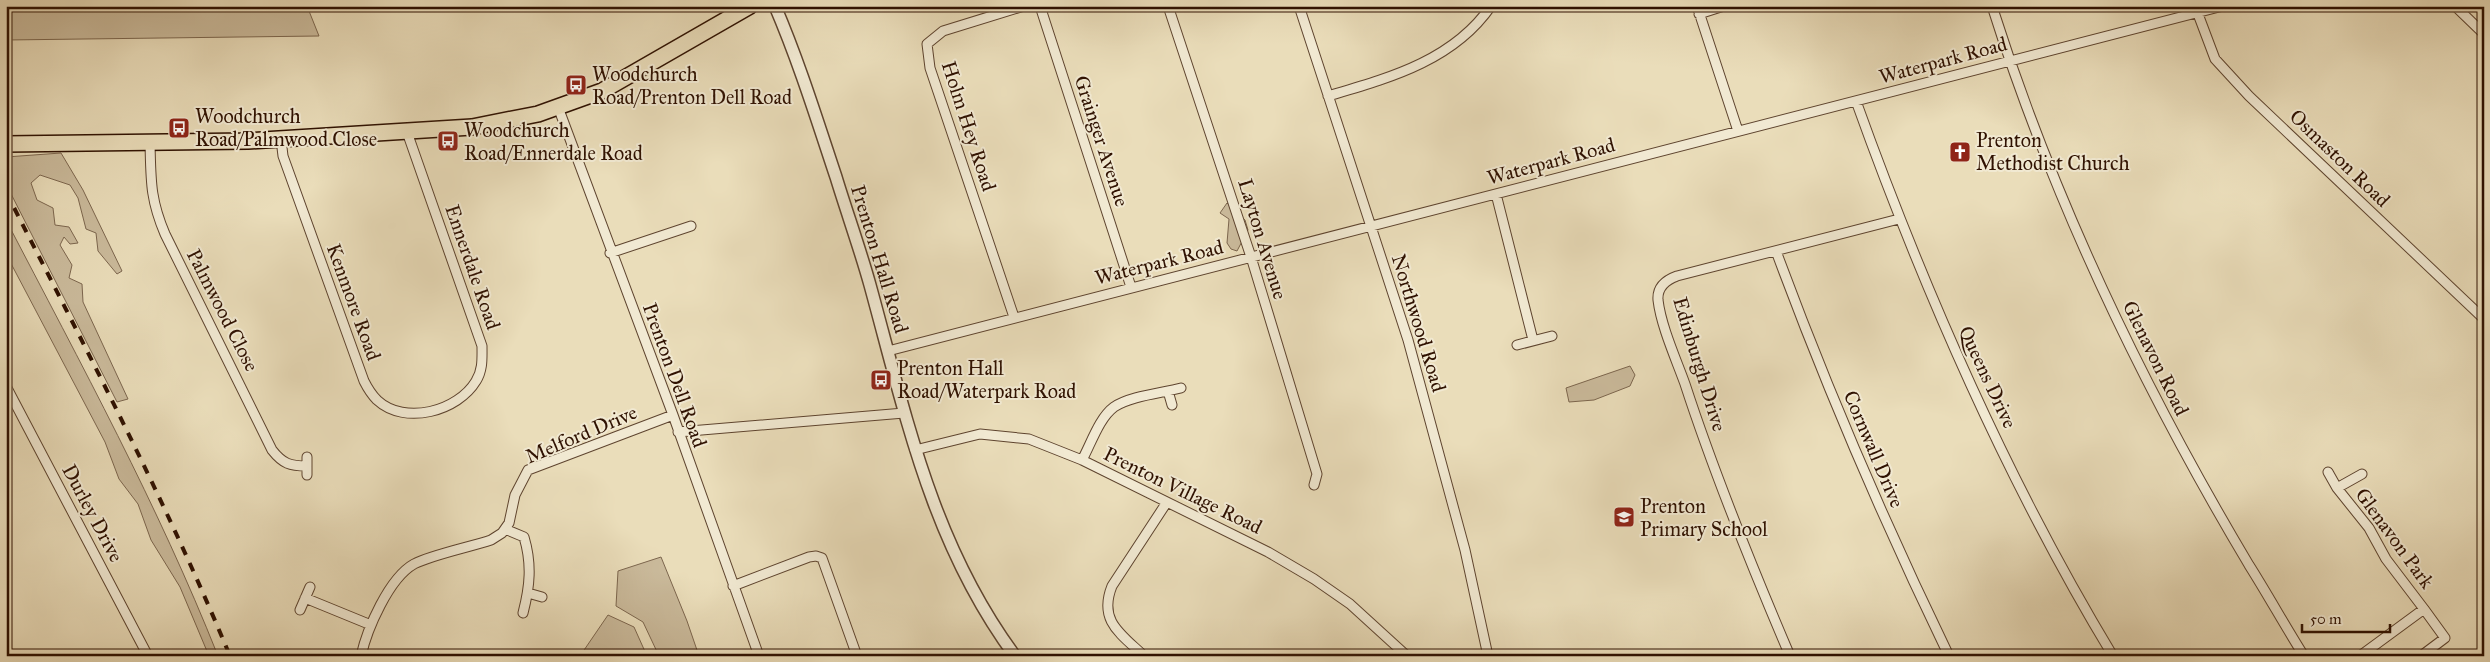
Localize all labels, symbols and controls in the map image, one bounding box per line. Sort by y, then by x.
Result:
street label: Waterpark Road [1876,31,2010,89]
street label: Holm Hey Road [937,58,1001,194]
place label: Woodchurch Road/Prenton Dell Road [592,62,792,109]
street label: Grainger Avenue [1069,72,1134,210]
bus stop icon: Woodchurch Road/Prenton Dell Road [564,73,588,97]
place label: Woodchurch Road/Palmwood Close [195,104,377,151]
street label: Osmaston Road [2285,104,2395,212]
bus stop icon: Woodchurch Road/Palmwood Close [167,116,191,140]
place label: Woodchurch Road/Ennerdale Road [464,118,643,165]
place label: Prenton Methodist Church [1976,128,2130,175]
bus stop icon: Woodchurch Road/Ennerdale Road [436,129,460,153]
street label: Waterpark Road [1484,132,1618,190]
church icon: Prenton Methodist Church [1948,140,1972,164]
street label: Layton Avenue [1233,176,1293,302]
street label: Prenton Hall Road [846,182,914,336]
street label: Ennerdale Road [440,201,506,333]
street label: Waterpark Road [1092,234,1226,290]
street label: Kenmore Road [322,240,386,364]
street label: Palmwood Close [182,245,264,375]
street label: Northwood Road [1387,251,1451,395]
street label: Edinburgh Drive [1667,294,1732,434]
street label: Glenavon Road [2118,297,2194,419]
street label: Prenton Dell Road [638,299,712,451]
street label: Queens Drive [1954,322,2022,432]
place label: Prenton Hall Road/Waterpark Road [897,356,1076,403]
bus stop icon: Prenton Hall Road/Waterpark Road [869,368,893,392]
street label: Cornwall Drive [1839,387,1909,511]
street label: Melford Drive [522,400,640,468]
street label: Prenton Village Road [1099,441,1266,540]
street label: Durley Drive [57,460,129,566]
street label: Glenavon Park [2351,483,2440,593]
place label: Prenton Primary School [1640,494,1768,541]
school or university icon: Prenton Primary School [1612,505,1636,529]
scale bar [2302,602,2390,634]
text: 50 m [2310,610,2342,628]

